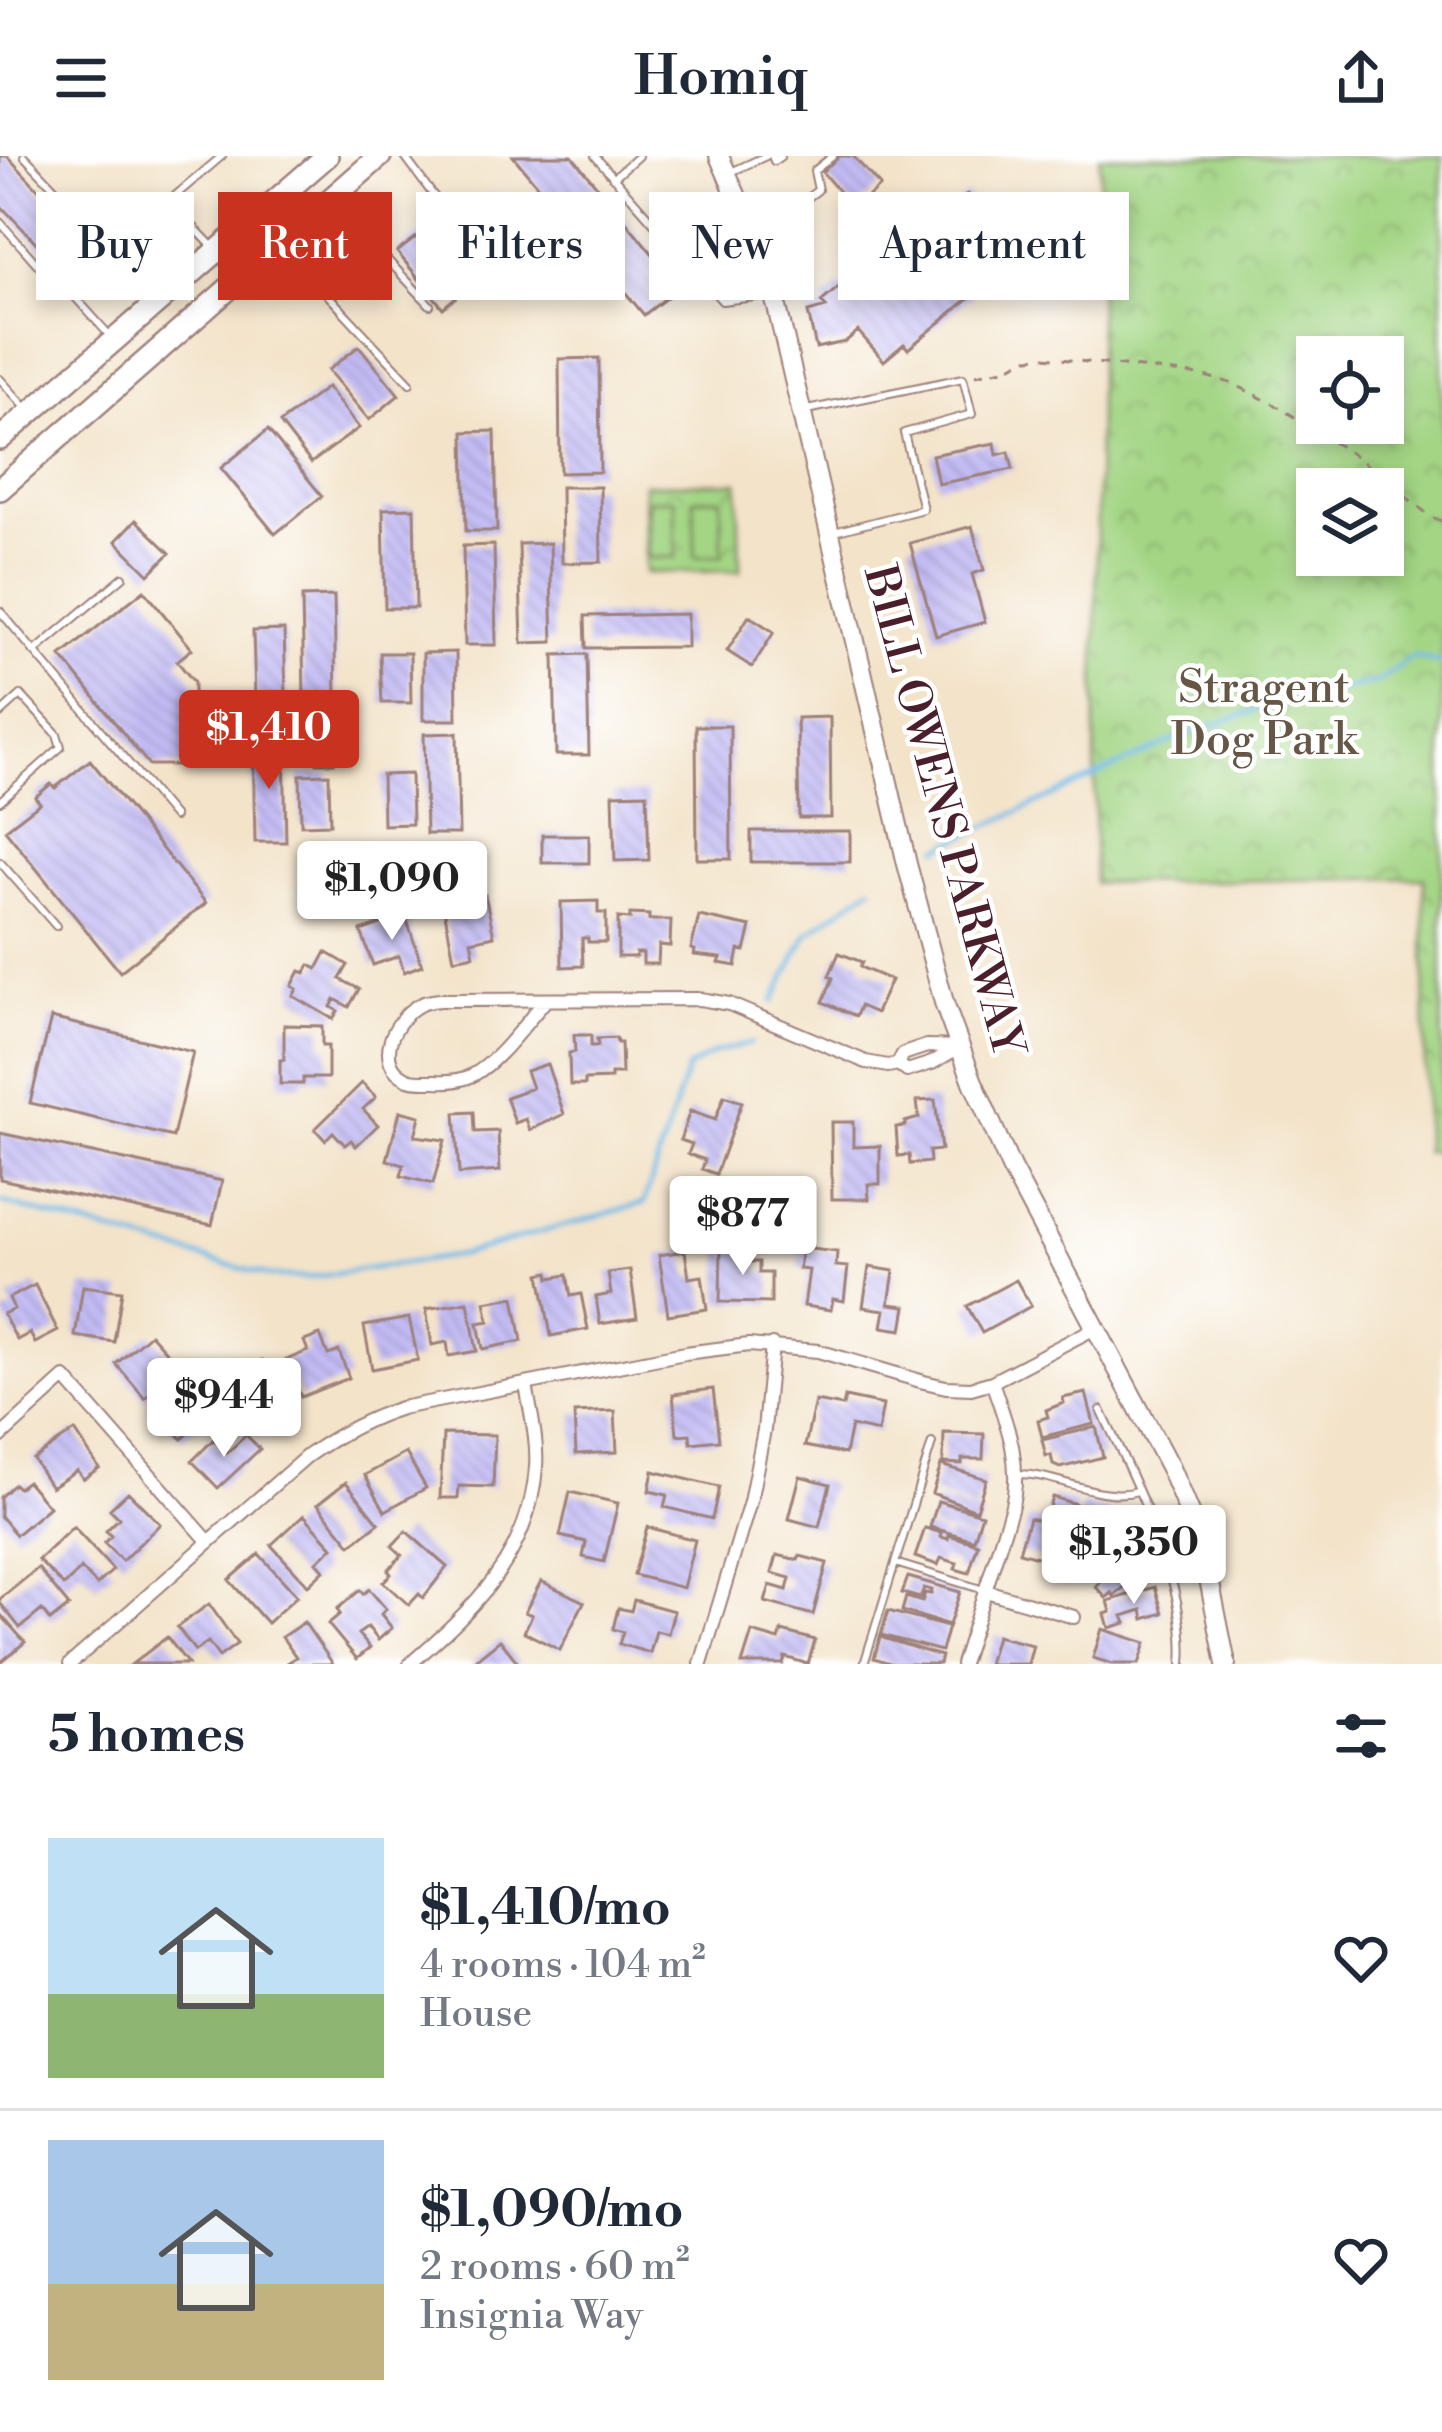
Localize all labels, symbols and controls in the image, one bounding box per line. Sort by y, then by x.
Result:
text: Homiq [634,44,808,112]
icon: menu [48,45,114,111]
icon: share [1328,45,1394,111]
chip: Buy [36,192,194,300]
chip: Rent [218,192,392,300]
chip: Filters [416,192,625,300]
chip: New [649,192,814,300]
chip: Apartment [838,192,1129,300]
map controls [1296,336,1404,576]
button: locate [1296,336,1404,444]
button: layers [1296,468,1404,576]
street label: BILL OWENS PARKWAY [850,558,1037,1065]
park label: Stragent Dog Park [1171,660,1360,769]
pin: $1,410 [171,690,367,792]
text: $1,410 [206,704,332,753]
pin: $1,090 [294,841,490,943]
text: $1,090 [324,855,460,904]
pin: $877 [672,1176,814,1278]
text: $877 [697,1190,789,1239]
pin: $944 [153,1358,295,1460]
text: $944 [174,1372,274,1421]
pin: $1,350 [1036,1505,1232,1607]
text: $1,350 [1069,1519,1199,1568]
icon: filters [1328,1703,1394,1769]
text: 5 homes [48,1704,245,1768]
text: $1,410/mo [420,1877,671,1941]
icon: home [144,1886,288,2030]
icon: heart [1328,1925,1394,1991]
text: 4 rooms · 104 m² [420,1941,706,1990]
text: House [420,1990,532,2039]
text: $1,090/mo [420,2179,684,2243]
icon: home [144,2188,288,2332]
icon: heart [1328,2227,1394,2293]
text: 2 rooms · 60 m² [420,2243,690,2292]
text: Insignia Way [420,2292,643,2341]

